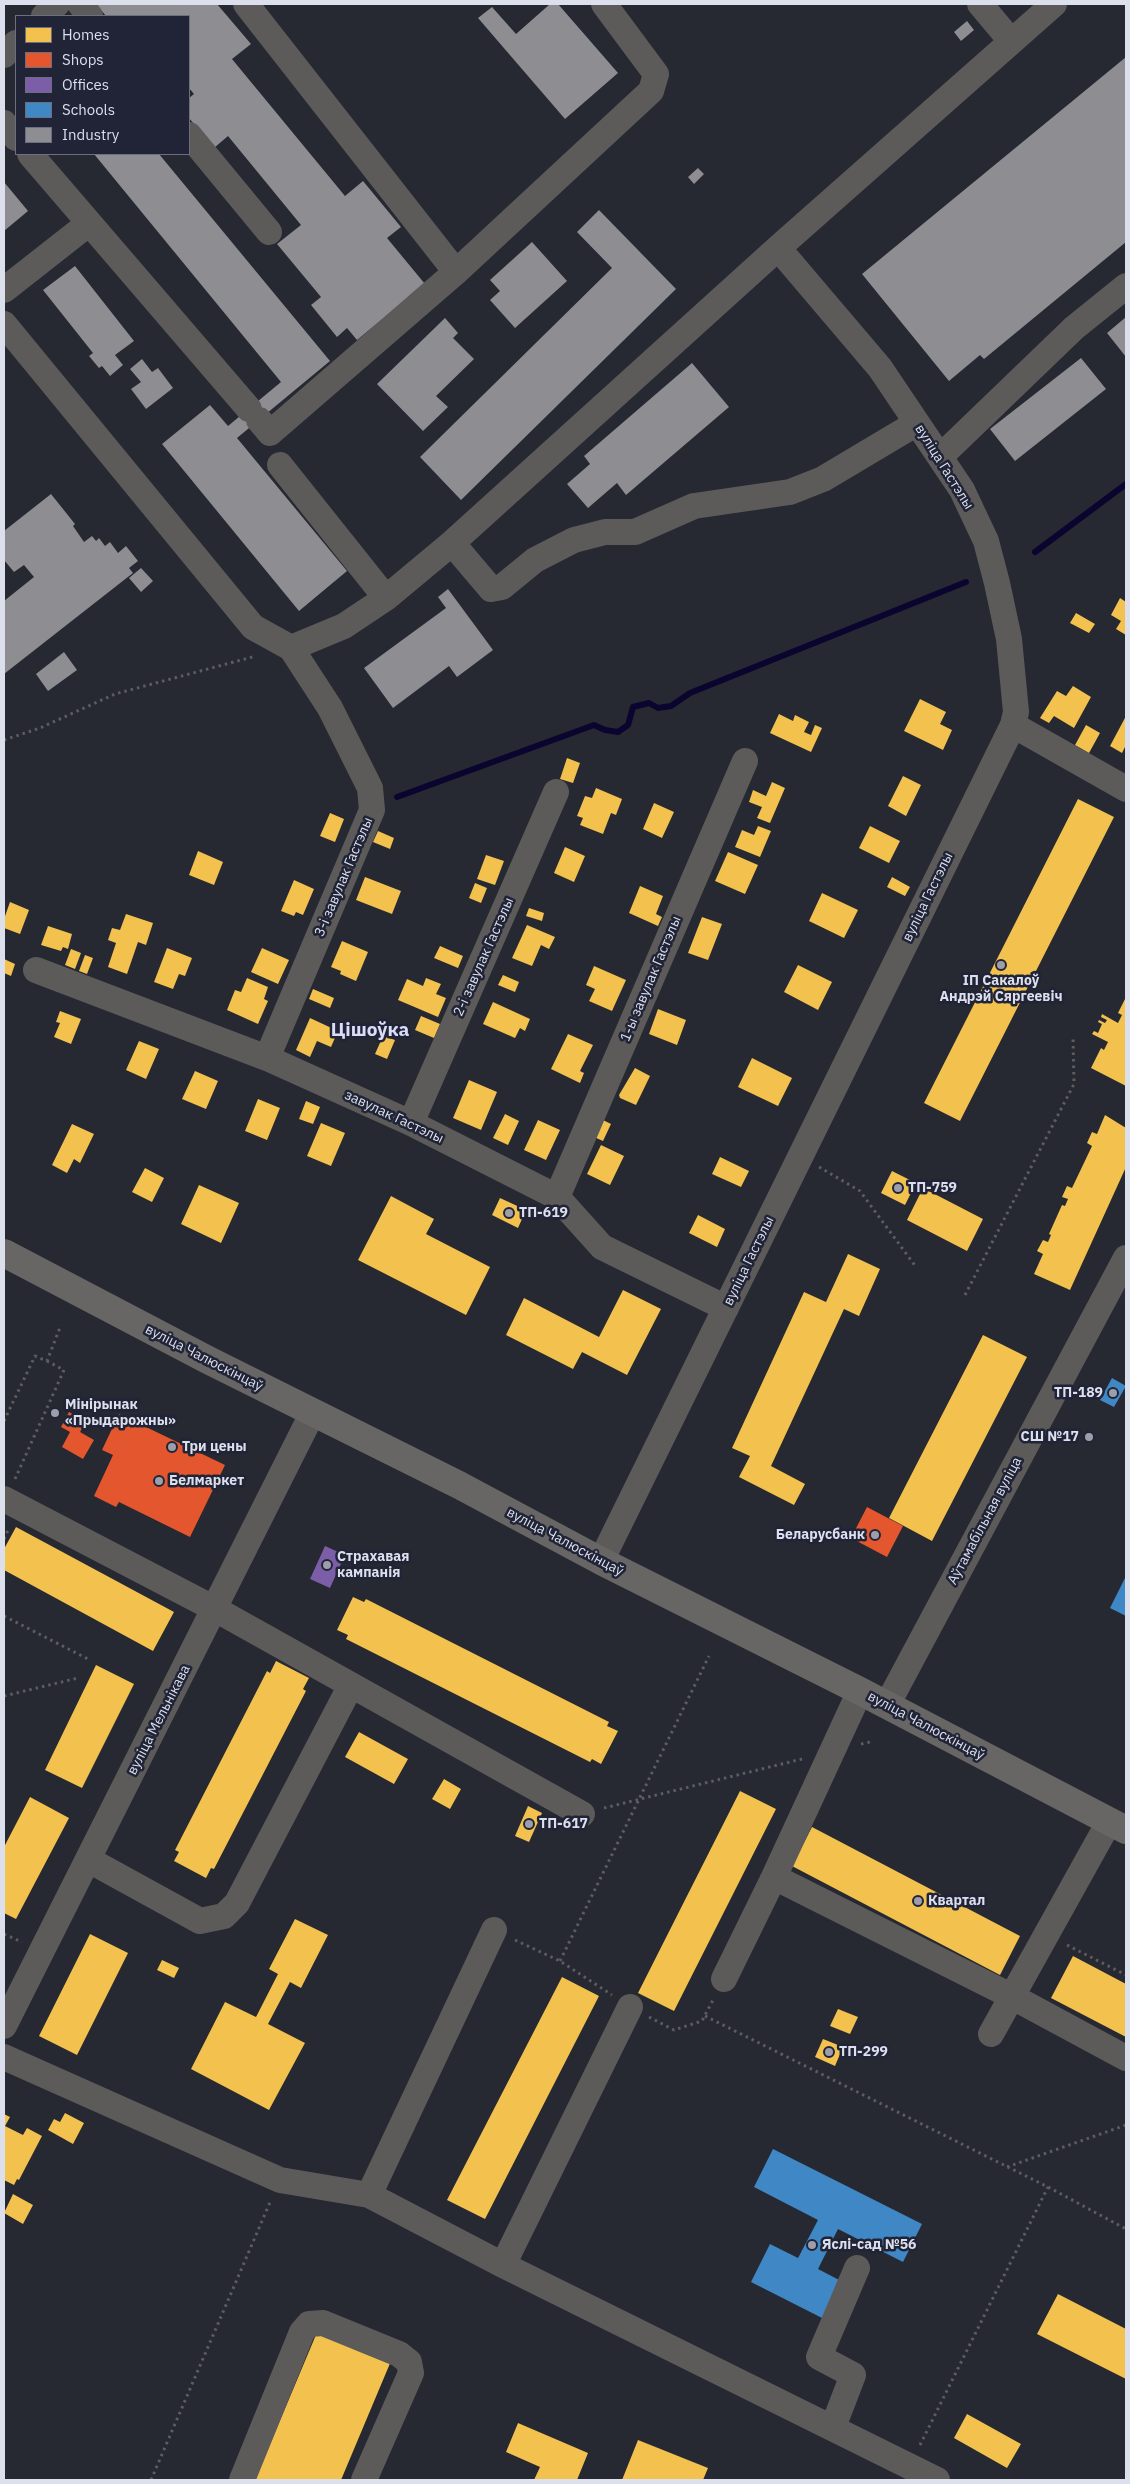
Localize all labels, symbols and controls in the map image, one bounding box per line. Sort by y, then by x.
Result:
legend [15,15,190,155]
text: Homes [62,25,110,44]
text: Shops [62,50,104,69]
text: Offices [62,75,109,94]
text: Schools [62,100,115,119]
text: Industry [62,125,119,144]
street label: вуліца Гастэлы [911,421,977,513]
street label: 3-і завулак Гастэлы [311,815,377,939]
street label: вуліца Гастэлы [899,850,957,944]
street label: 2-і завулак Гастэлы [450,895,518,1019]
street label: 1-ы завулак Гастэлы [617,914,685,1044]
marker: ІП Сакалоў Андрэй Сяргеевіч [995,959,1007,971]
place label: ІП Сакалоў Андрэй Сяргеевіч [939,973,1063,1006]
district label: Цішоўка [331,1020,409,1042]
street label: завулак Гастэлы [342,1087,446,1147]
place label: ТП-759 [908,1180,957,1196]
marker: ТП-759 [892,1182,904,1194]
place label: ТП-619 [519,1205,568,1221]
marker: ТП-619 [503,1207,515,1219]
street label: вуліца Гастэлы [720,1214,778,1308]
street label: вуліца Чалюскінцаў [142,1321,266,1395]
place label: ТП-189 [1054,1385,1103,1401]
marker: ТП-189 [1107,1387,1119,1399]
place label: Мінірынак «Прыдарожны» [65,1397,176,1430]
marker: Мінірынак «Прыдарожны» [49,1407,61,1419]
place label: СШ №17 [1021,1429,1079,1445]
marker: СШ №17 [1083,1431,1095,1443]
place label: Три цены [182,1439,246,1455]
marker: Три цены [166,1441,178,1453]
street label: Аўтамабільная вуліца [944,1454,1026,1588]
place label: Белмаркет [169,1473,244,1489]
marker: Белмаркет [153,1475,165,1487]
street label: вуліца Чалюскінцаў [504,1504,626,1580]
place label: Беларусбанк [776,1527,865,1543]
marker: Беларусбанк [869,1529,881,1541]
place label: Страхавая кампанія [337,1549,409,1581]
marker: Страхавая кампанія [321,1559,333,1571]
street label: вуліца Мельнікава [124,1662,194,1778]
street label: вуліца Чалюскінцаў [865,1688,987,1764]
place label: ТП-617 [539,1816,588,1832]
marker: ТП-617 [523,1818,535,1830]
place label: Квартал [928,1893,985,1909]
marker: Квартал [912,1895,924,1907]
place label: ТП-299 [839,2044,888,2060]
marker: ТП-299 [823,2046,835,2058]
place label: Яслі-сад №56 [822,2237,916,2253]
marker: Яслі-сад №56 [806,2239,818,2251]

